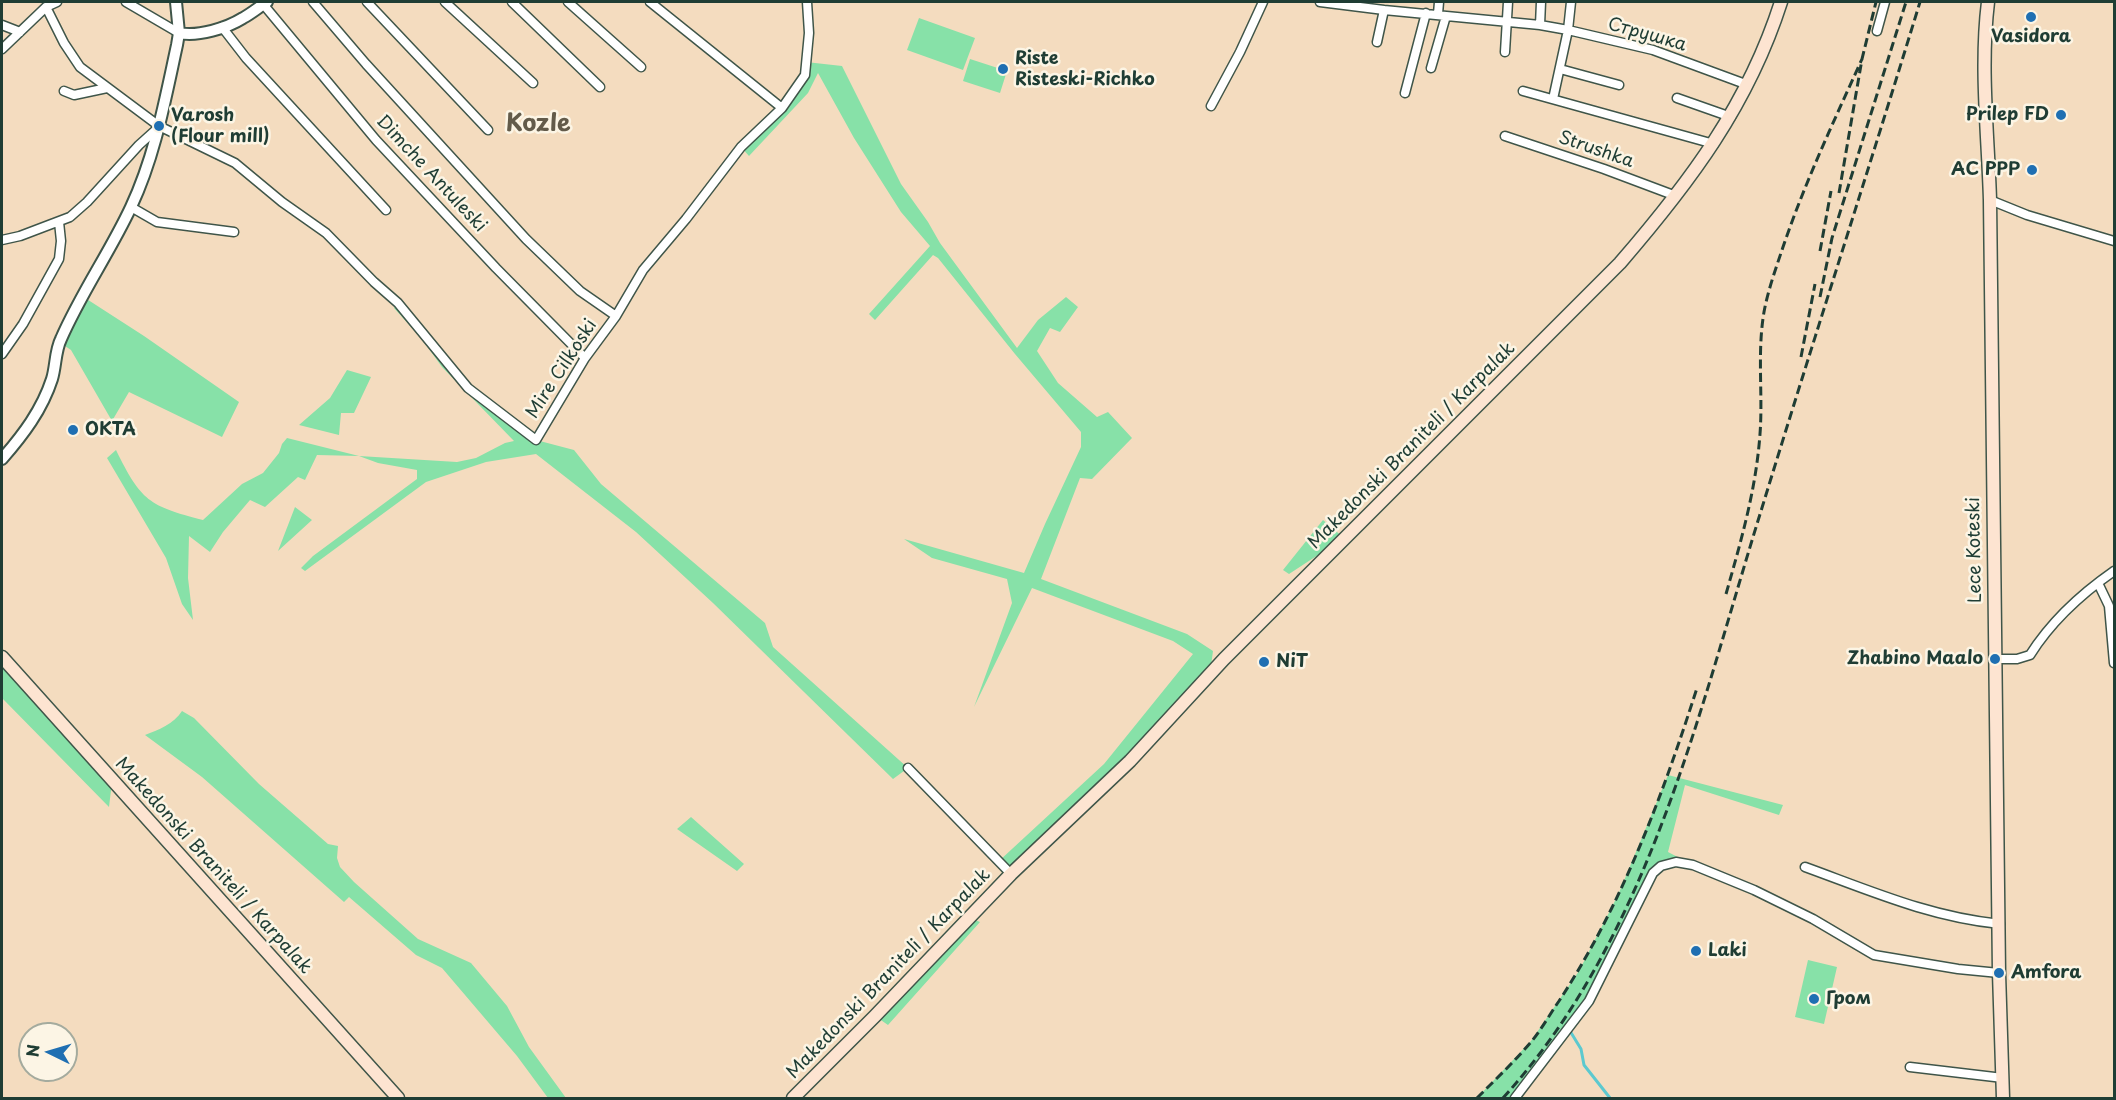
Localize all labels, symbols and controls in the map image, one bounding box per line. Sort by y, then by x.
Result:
marker: Vasidora [2024,10,2038,24]
street label: Струшка [1605,14,1689,56]
place label: Vasidora [1991,26,2071,48]
place label: Riste Risteski-Richko [1015,48,1155,90]
marker: Riste Risteski-Richko [996,62,1010,76]
place label: Prilep FD [1966,104,2049,126]
place label: Varosh (Flour mill) [171,105,270,148]
marker: Prilep FD [2054,108,2068,122]
district label: Kozle [506,110,570,138]
street label: Dimche Antuleski [371,111,491,237]
marker: Varosh (Flour mill) [152,119,166,133]
street label: Strushka [1556,127,1636,173]
place label: АС РРР [1951,159,2020,181]
marker: АС РРР [2025,163,2039,177]
street label: Mire Cilkoski [522,315,602,423]
street label: Makedonski Braniteli / Karpalak [1304,338,1520,554]
place label: OKTA [85,419,136,441]
marker: OKTA [66,423,80,437]
street label: Lece Koteski [1963,497,1987,603]
place label: Zhabino Maalo [1847,648,1983,670]
place label: NiT [1276,651,1308,673]
marker: Zhabino Maalo [1988,652,2002,666]
marker: NiT [1257,655,1271,669]
street label: Makedonski Braniteli / Karpalak [110,753,316,979]
street label: Makedonski Braniteli / Karpalak [783,864,995,1084]
place label: Laki [1708,940,1747,962]
marker: Laki [1689,944,1703,958]
place label: Amfora [2011,962,2081,984]
marker: Amfora [1992,966,2006,980]
place label: Гром [1826,988,1871,1010]
marker: Гром [1807,992,1821,1006]
north arrow [18,1022,78,1082]
text: N [20,1043,45,1058]

